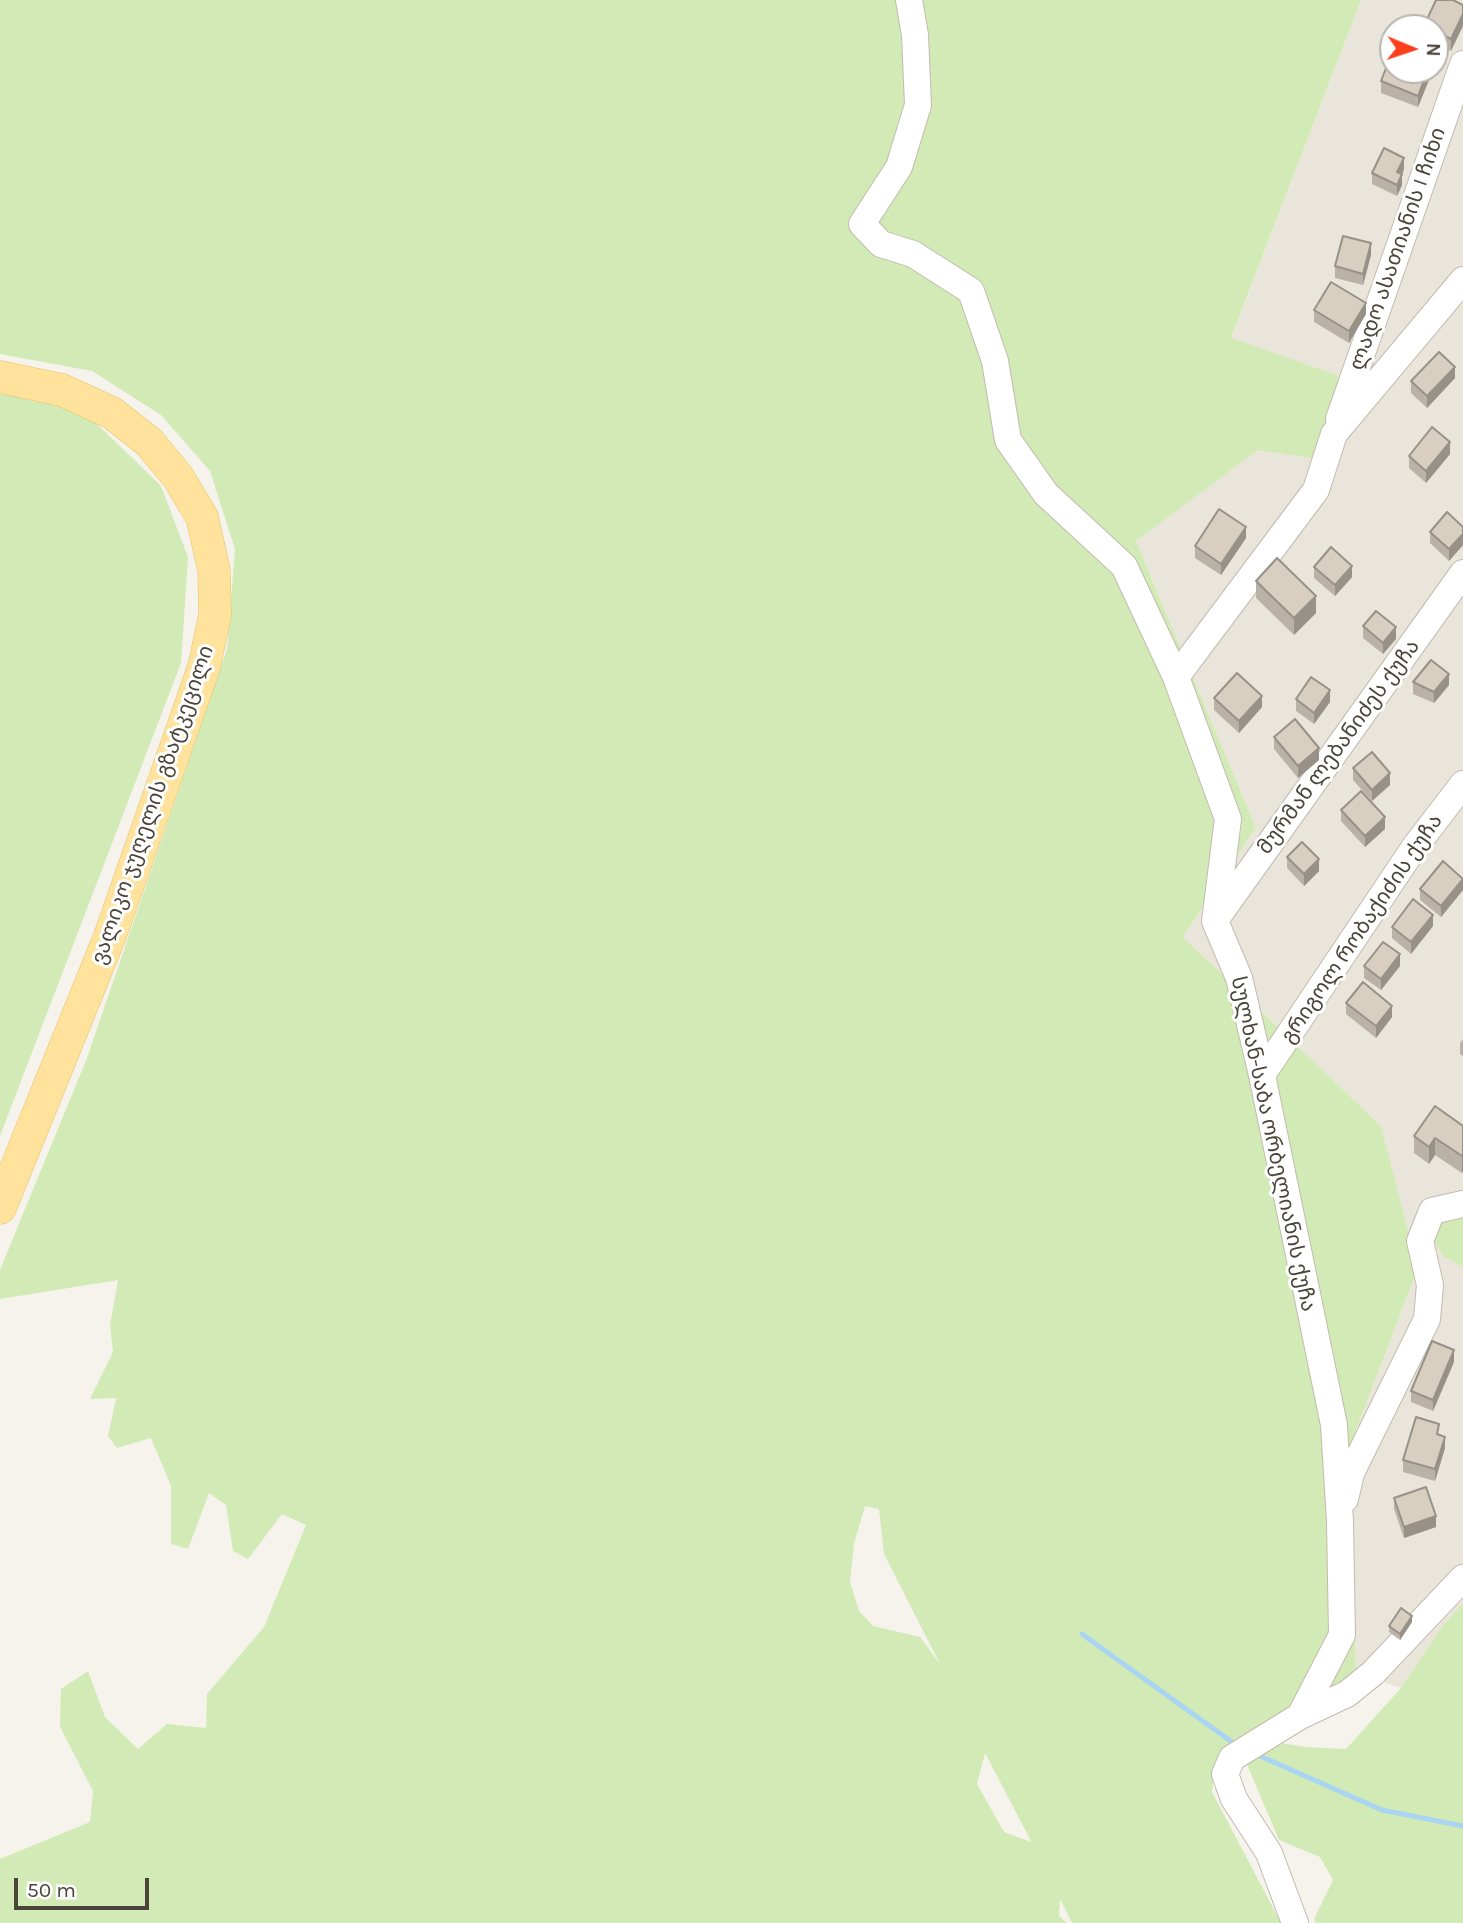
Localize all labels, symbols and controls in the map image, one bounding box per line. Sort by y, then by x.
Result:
north arrow [1379,14,1449,84]
text: N [1422,42,1444,57]
street label: ლადო ასათიანის I ჩიხი [1345,124,1451,374]
street label: მურმან ლებანიძეს ქუჩა [1253,635,1425,859]
street label: ვალიკო ჯუღელის გზატკეცილი [86,642,220,968]
street label: გრიგოლ რობაქიძის ქუჩა [1276,810,1448,1048]
street label: სულხან-საბა ორბელიანის ქუჩა [1225,974,1321,1314]
scale bar [18,1864,152,1908]
text: 50 m [27,1878,76,1902]

